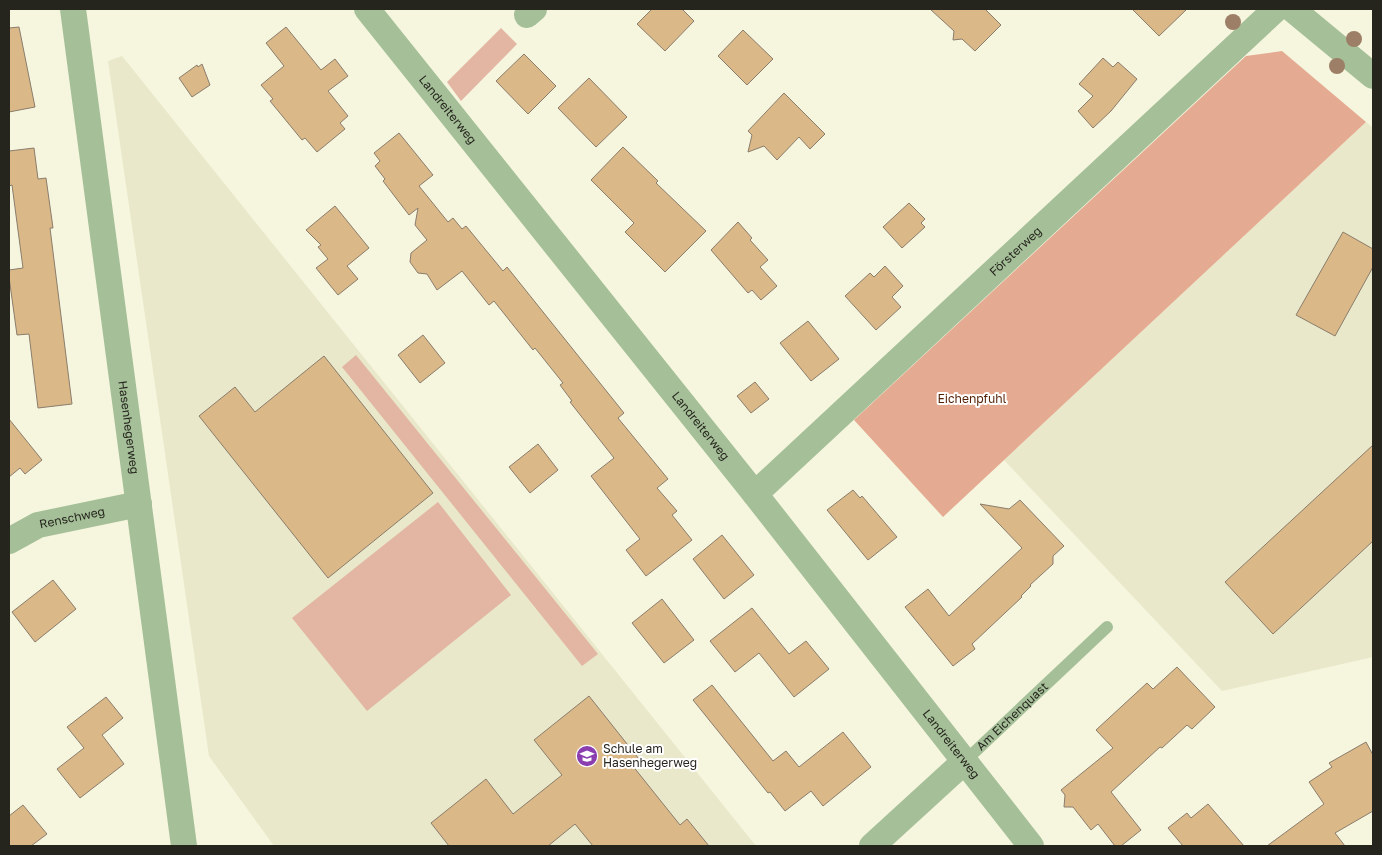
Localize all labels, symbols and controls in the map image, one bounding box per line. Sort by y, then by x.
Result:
street label: Landreiterweg [416,72,480,147]
street label: Försterweg [986,223,1044,279]
street label: Hasenhegerweg [115,380,143,475]
street label: Landreiterweg [669,388,733,463]
park label: Eichenpfuhl [938,391,1007,406]
street label: Renschweg [38,503,106,532]
street label: Am Eichenquast [973,678,1051,753]
street label: Landreiterweg [920,706,983,782]
place label: Schule am Hasenhegerweg [603,741,697,770]
school or university icon: Schule am Hasenhegerweg [575,744,599,768]

